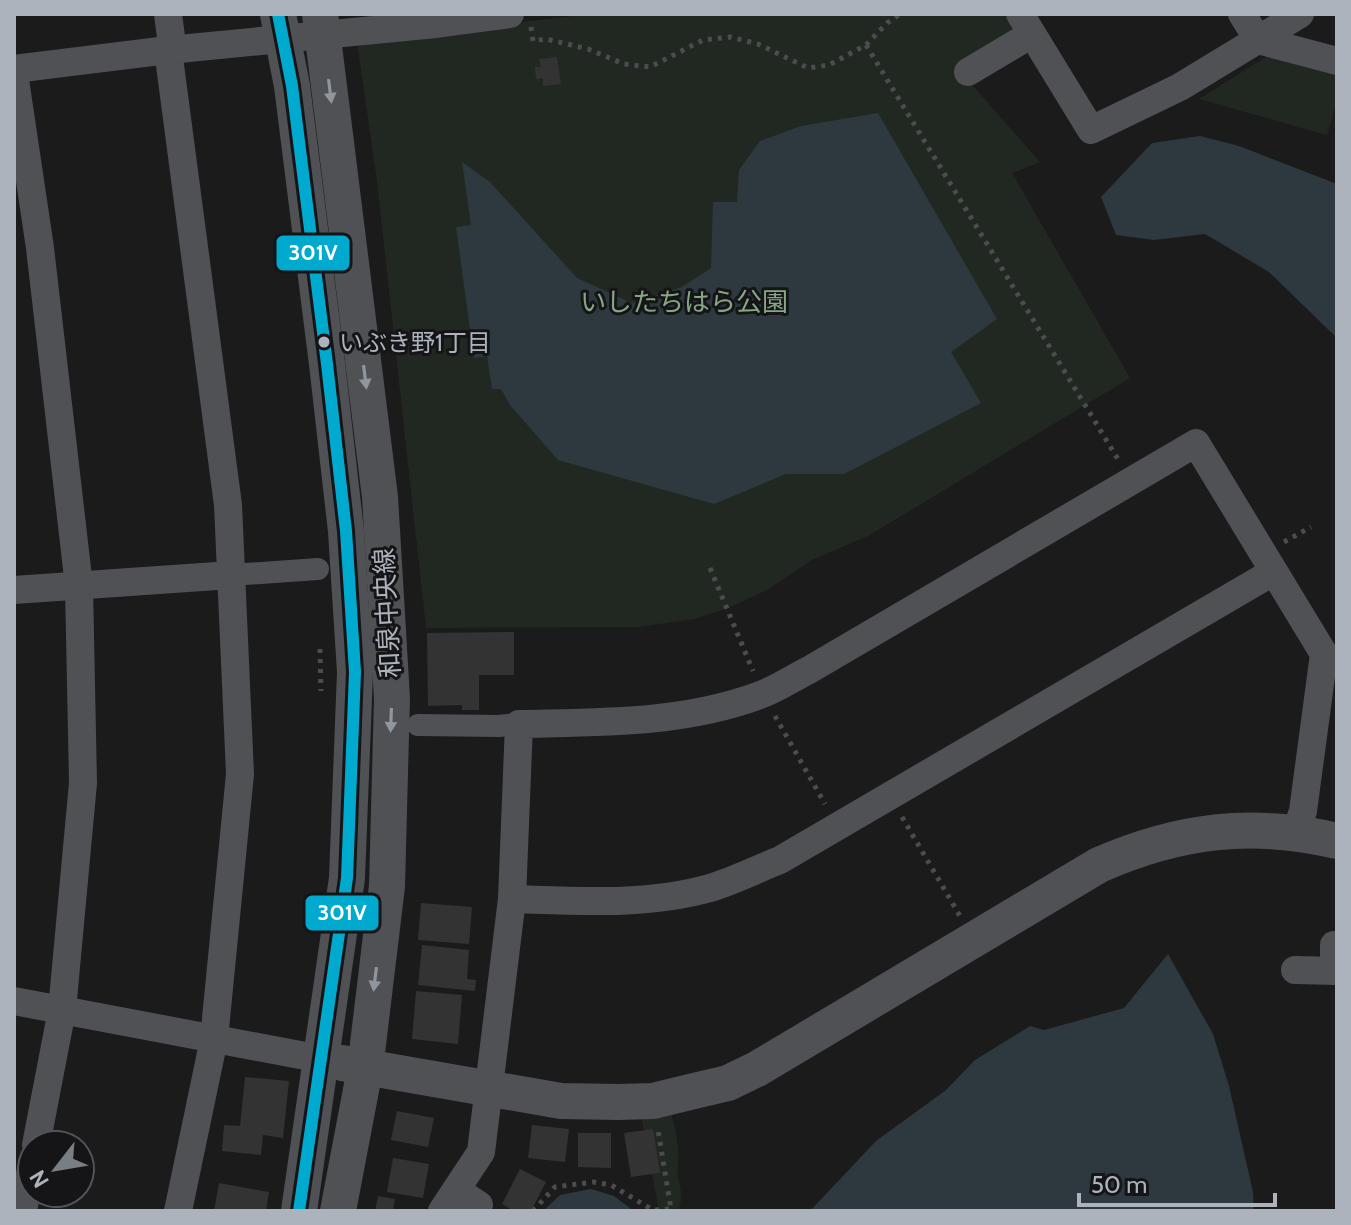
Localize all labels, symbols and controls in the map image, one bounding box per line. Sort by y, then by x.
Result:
one-way arrow [324,79,337,104]
line badge: 301V [275,234,351,272]
text: 301V [288,239,338,266]
park label: いしたちはら公園 [580,286,788,318]
place label: いぶき野1丁目 [339,328,491,357]
marker: いぶき野1丁目 [316,334,332,350]
one-way arrow [359,365,372,390]
street label: 和泉中央線 [368,547,406,679]
one-way arrow [385,708,398,733]
line badge: 301V [304,894,380,932]
text: 301V [317,899,367,926]
one-way arrow [369,967,382,992]
north arrow [16,1129,96,1209]
scale bar [1079,1157,1275,1207]
text: N [24,1165,55,1193]
text: 50 m [1091,1170,1147,1199]

